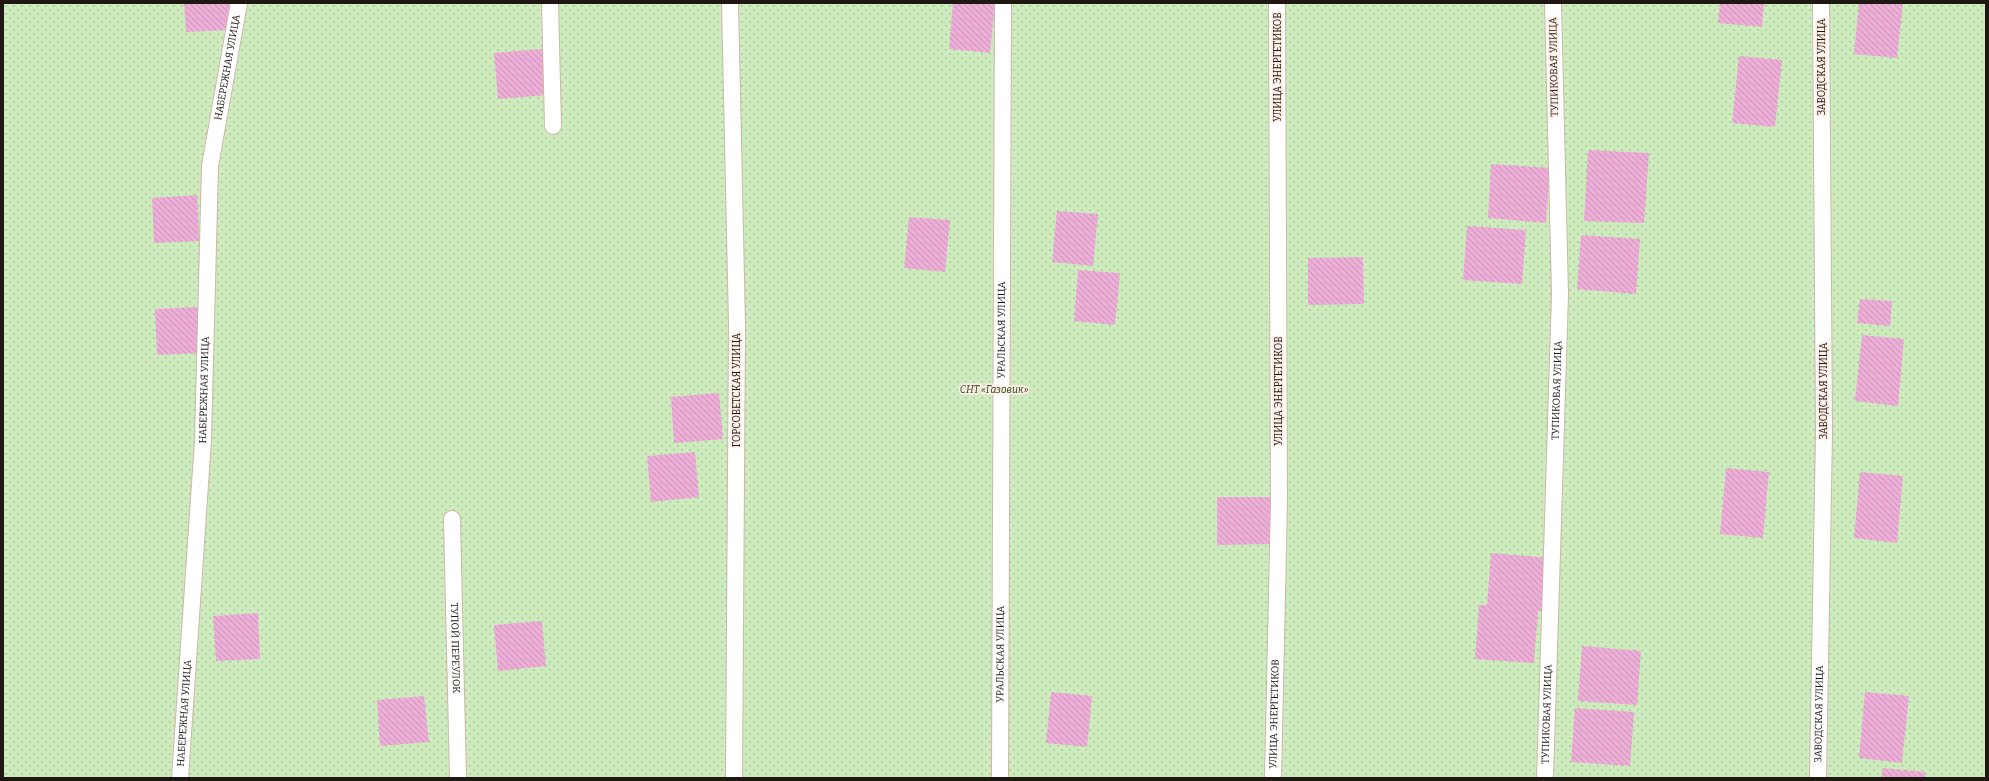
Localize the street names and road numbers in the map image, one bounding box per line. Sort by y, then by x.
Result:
street label: УЛИЦА ЭНЕРГЕТИКОВ [1272,12,1284,122]
street label: НАБЕРЕЖНАЯ УЛИЦА [212,13,243,121]
street label: ТУПИКОВАЯ УЛИЦА [1547,16,1561,117]
street label: ЗАВОДСКАЯ УЛИЦА [1816,18,1828,116]
street label: УРАЛЬСКАЯ УЛИЦА [996,281,1008,379]
street label: ГОРСОВЕТСКАЯ УЛИЦА [731,332,743,447]
street label: НАБЕРЕЖНАЯ УЛИЦА [197,335,212,443]
street label: УЛИЦА ЭНЕРГЕТИКОВ [1273,336,1285,446]
street label: ТУПИКОВАЯ УЛИЦА [1549,339,1565,440]
street label: ЗАВОДСКАЯ УЛИЦА [1818,342,1830,440]
street label: ТУПОЙ ПЕРЕУЛОК [448,602,462,694]
street label: УРАЛЬСКАЯ УЛИЦА [994,605,1007,703]
street label: НАБЕРЕЖНАЯ УЛИЦА [175,658,194,767]
street label: УЛИЦА ЭНЕРГЕТИКОВ [1267,659,1282,769]
street label: ТУПИКОВАЯ УЛИЦА [1539,663,1555,764]
street label: ЗАВОДСКАЯ УЛИЦА [1812,664,1826,763]

